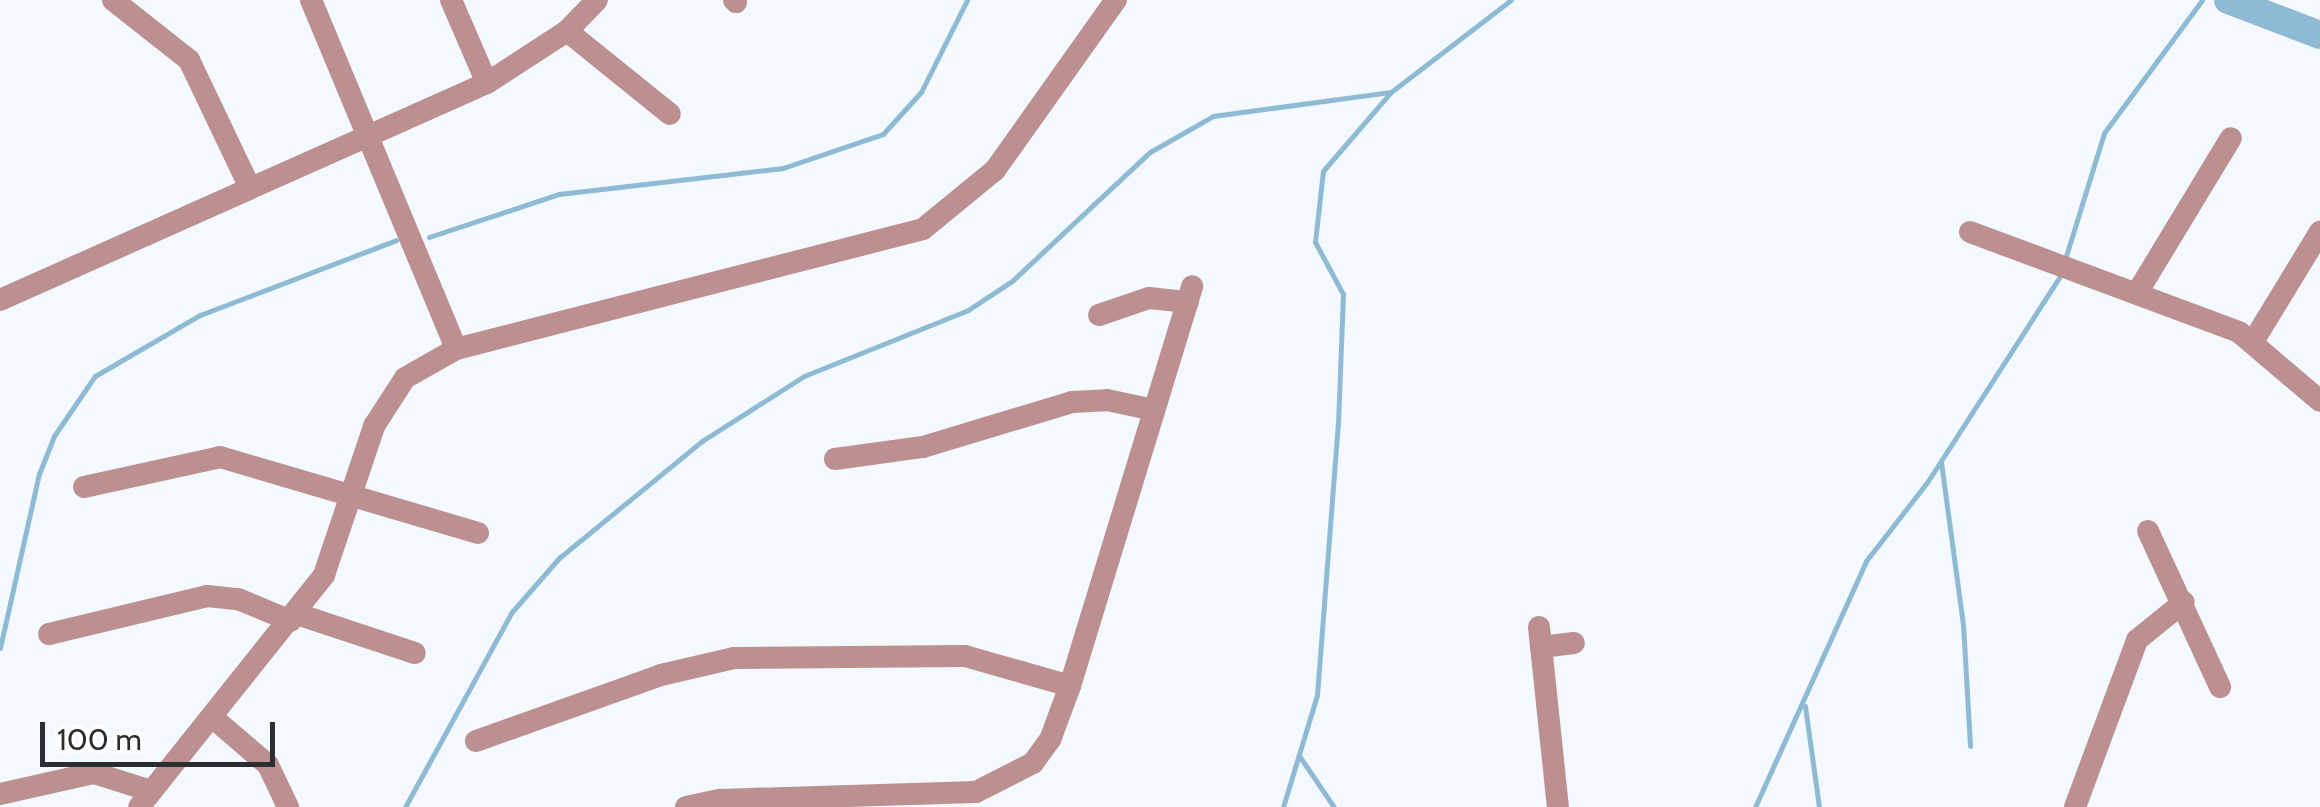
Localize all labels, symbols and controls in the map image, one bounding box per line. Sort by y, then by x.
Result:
scale bar [45,702,280,764]
text: 100 m [57,721,142,758]

